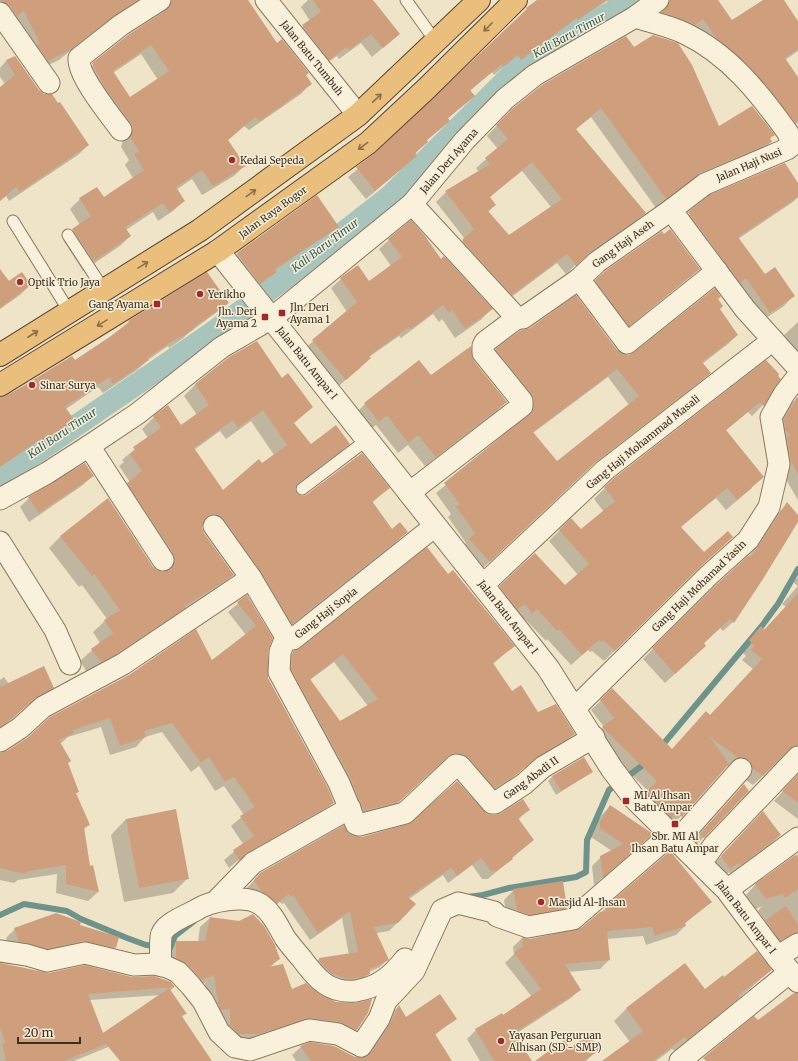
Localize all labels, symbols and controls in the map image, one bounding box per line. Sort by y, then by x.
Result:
water label: Kali Baru Timur [530,9,608,61]
street label: Jalan Batu Tumbuh [277,17,347,98]
one-way arrow [483,22,493,32]
one-way arrow [372,93,382,103]
street label: Jalan Deri Ayama [416,125,481,197]
one-way arrow [358,142,369,150]
street label: Jalan Haji Nusi [713,145,784,185]
place label: Kedai Sepeda [240,154,305,167]
marker: Kedai Sepeda [227,155,237,165]
street label: Jalan Raya Bogor [236,183,310,242]
one-way arrow [245,189,256,197]
water label: Kali Baru Timur [288,215,362,275]
street label: Gang Haji Aseh [590,217,657,271]
one-way arrow [137,261,149,269]
place label: Optik Trio Jaya [28,276,101,289]
marker: Optik Trio Jaya [15,277,25,287]
place label: Yerikho [207,288,245,301]
marker: Yerikho [195,289,205,299]
place label: Gang Ayama [89,298,150,311]
marker: Gang Ayama [152,299,162,309]
place label: Jln. Deri Ayama 1 [289,301,330,326]
place label: Jln. Deri Ayama 2 [215,305,257,330]
marker: Jln. Deri Ayama 1 [277,308,287,318]
marker: Jln. Deri Ayama 2 [260,312,270,322]
one-way arrow [96,318,107,327]
street label: Jalan Batu Ampar I [273,323,341,402]
one-way arrow [27,330,38,338]
place label: Sinar Surya [40,379,96,392]
marker: Sinar Surya [27,380,37,390]
street label: Gang Haji Mohammad Masali [584,392,702,492]
water label: Kali Baru Timur [24,404,100,462]
street label: Gang Haji Mohamad Yasin [649,537,749,635]
street label: Jalan Batu Ampar I [475,577,541,657]
street label: Gang Haji Sopia [292,584,360,641]
street label: Gang Abadi II [501,753,561,802]
place label: MI Al Ihsan Batu Ampar [634,789,692,814]
marker: MI Al Ihsan Batu Ampar [621,796,631,806]
marker: Sbr. MI Al Ihsan Batu Ampar [670,819,680,829]
place label: Sbr. MI Al Ihsan Batu Ampar [631,830,719,855]
street label: Jalan Batu Ampar I [713,877,779,957]
place label: Masjid Al-Ihsan [549,896,626,909]
marker: Masjid Al-Ihsan [536,897,546,907]
scale bar [18,1019,80,1045]
text: 20 m [24,1025,53,1040]
place label: Yayasan Perguruan Alhisan (SD - SMP) [508,1029,602,1054]
marker: Yayasan Perguruan Alhisan (SD - SMP) [496,1036,506,1046]

